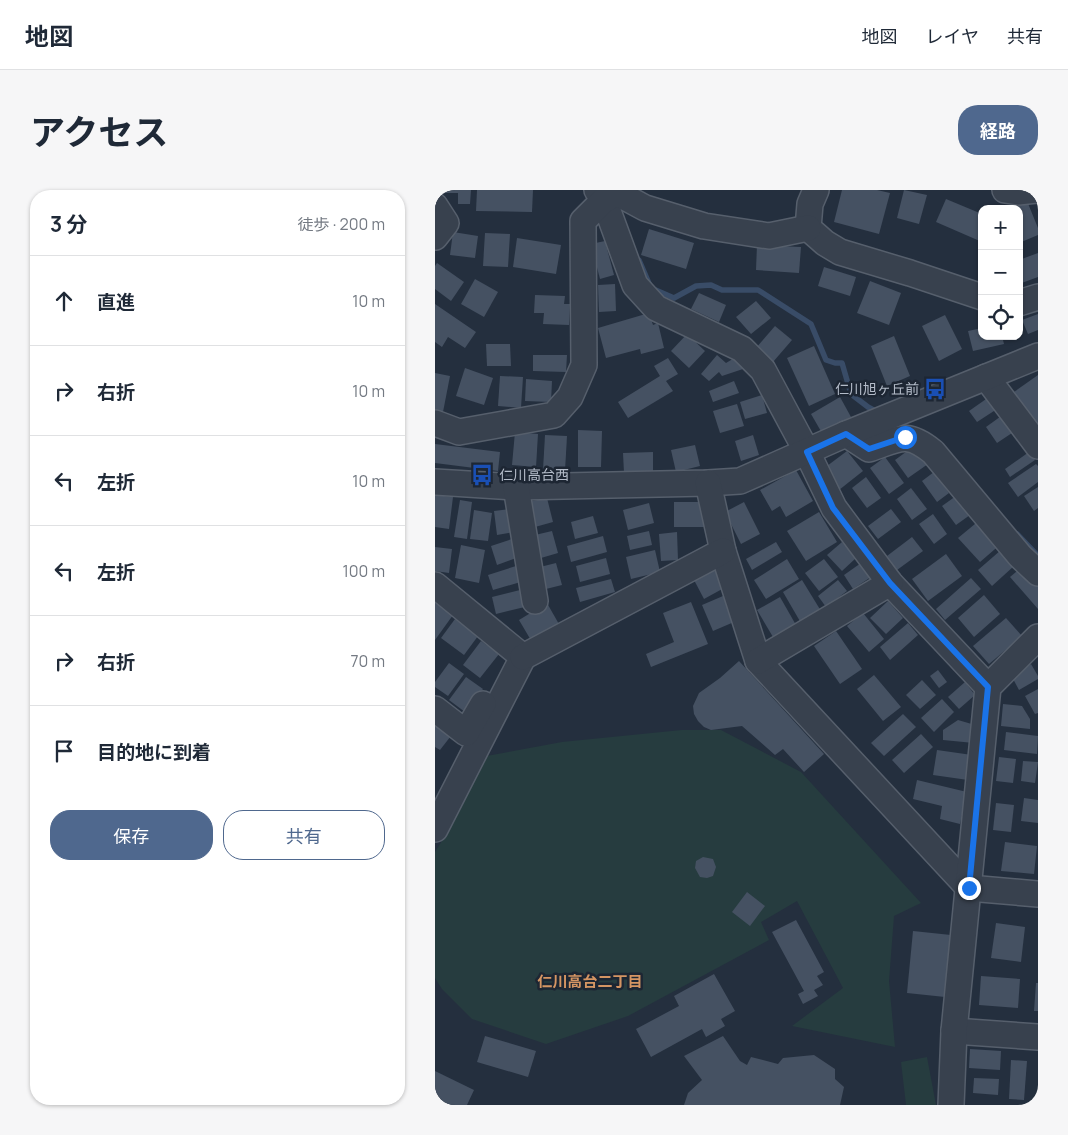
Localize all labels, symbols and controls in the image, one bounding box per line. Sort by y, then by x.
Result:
text: 地図 [25,19,73,52]
text: 地図 [862,24,898,48]
text: レイヤ [926,24,979,48]
text: 共有 [1007,24,1043,48]
button: 経路 [958,105,1038,155]
text: アクセス [30,108,168,156]
map controls [978,205,1023,340]
button: + [978,205,1023,250]
text: 3 分 [50,210,87,238]
text: 徒歩 · 200 m [298,213,385,235]
button: − [978,250,1023,295]
icon: ahead [50,287,78,315]
text: 直進 [97,289,135,315]
text: 10 m [352,290,385,312]
button: locate [978,295,1023,340]
bus stop icon: 仁川旭ヶ丘前 [922,376,948,402]
icon: right [50,377,78,405]
text: 右折 [97,379,135,405]
place label: 仁川旭ヶ丘前 [835,379,919,398]
text: 10 m [352,380,385,402]
route start [894,426,917,449]
bus stop icon: 仁川高台西 [469,462,495,488]
place label: 仁川高台西 [499,465,569,484]
icon: left [50,467,78,495]
text: 左折 [97,469,135,495]
text: 10 m [352,470,385,492]
icon: left [50,557,78,585]
text: 左折 [97,559,135,585]
text: 100 m [342,560,385,582]
icon: right [50,647,78,675]
text: 右折 [97,649,135,675]
text: 70 m [350,650,385,672]
icon: arrive [50,737,78,765]
text: 目的地に到着 [97,739,211,765]
button: 保存 [50,810,213,860]
button: 共有 [223,810,385,860]
route end [958,877,981,900]
district label: 仁川高台二丁目 [537,971,643,992]

